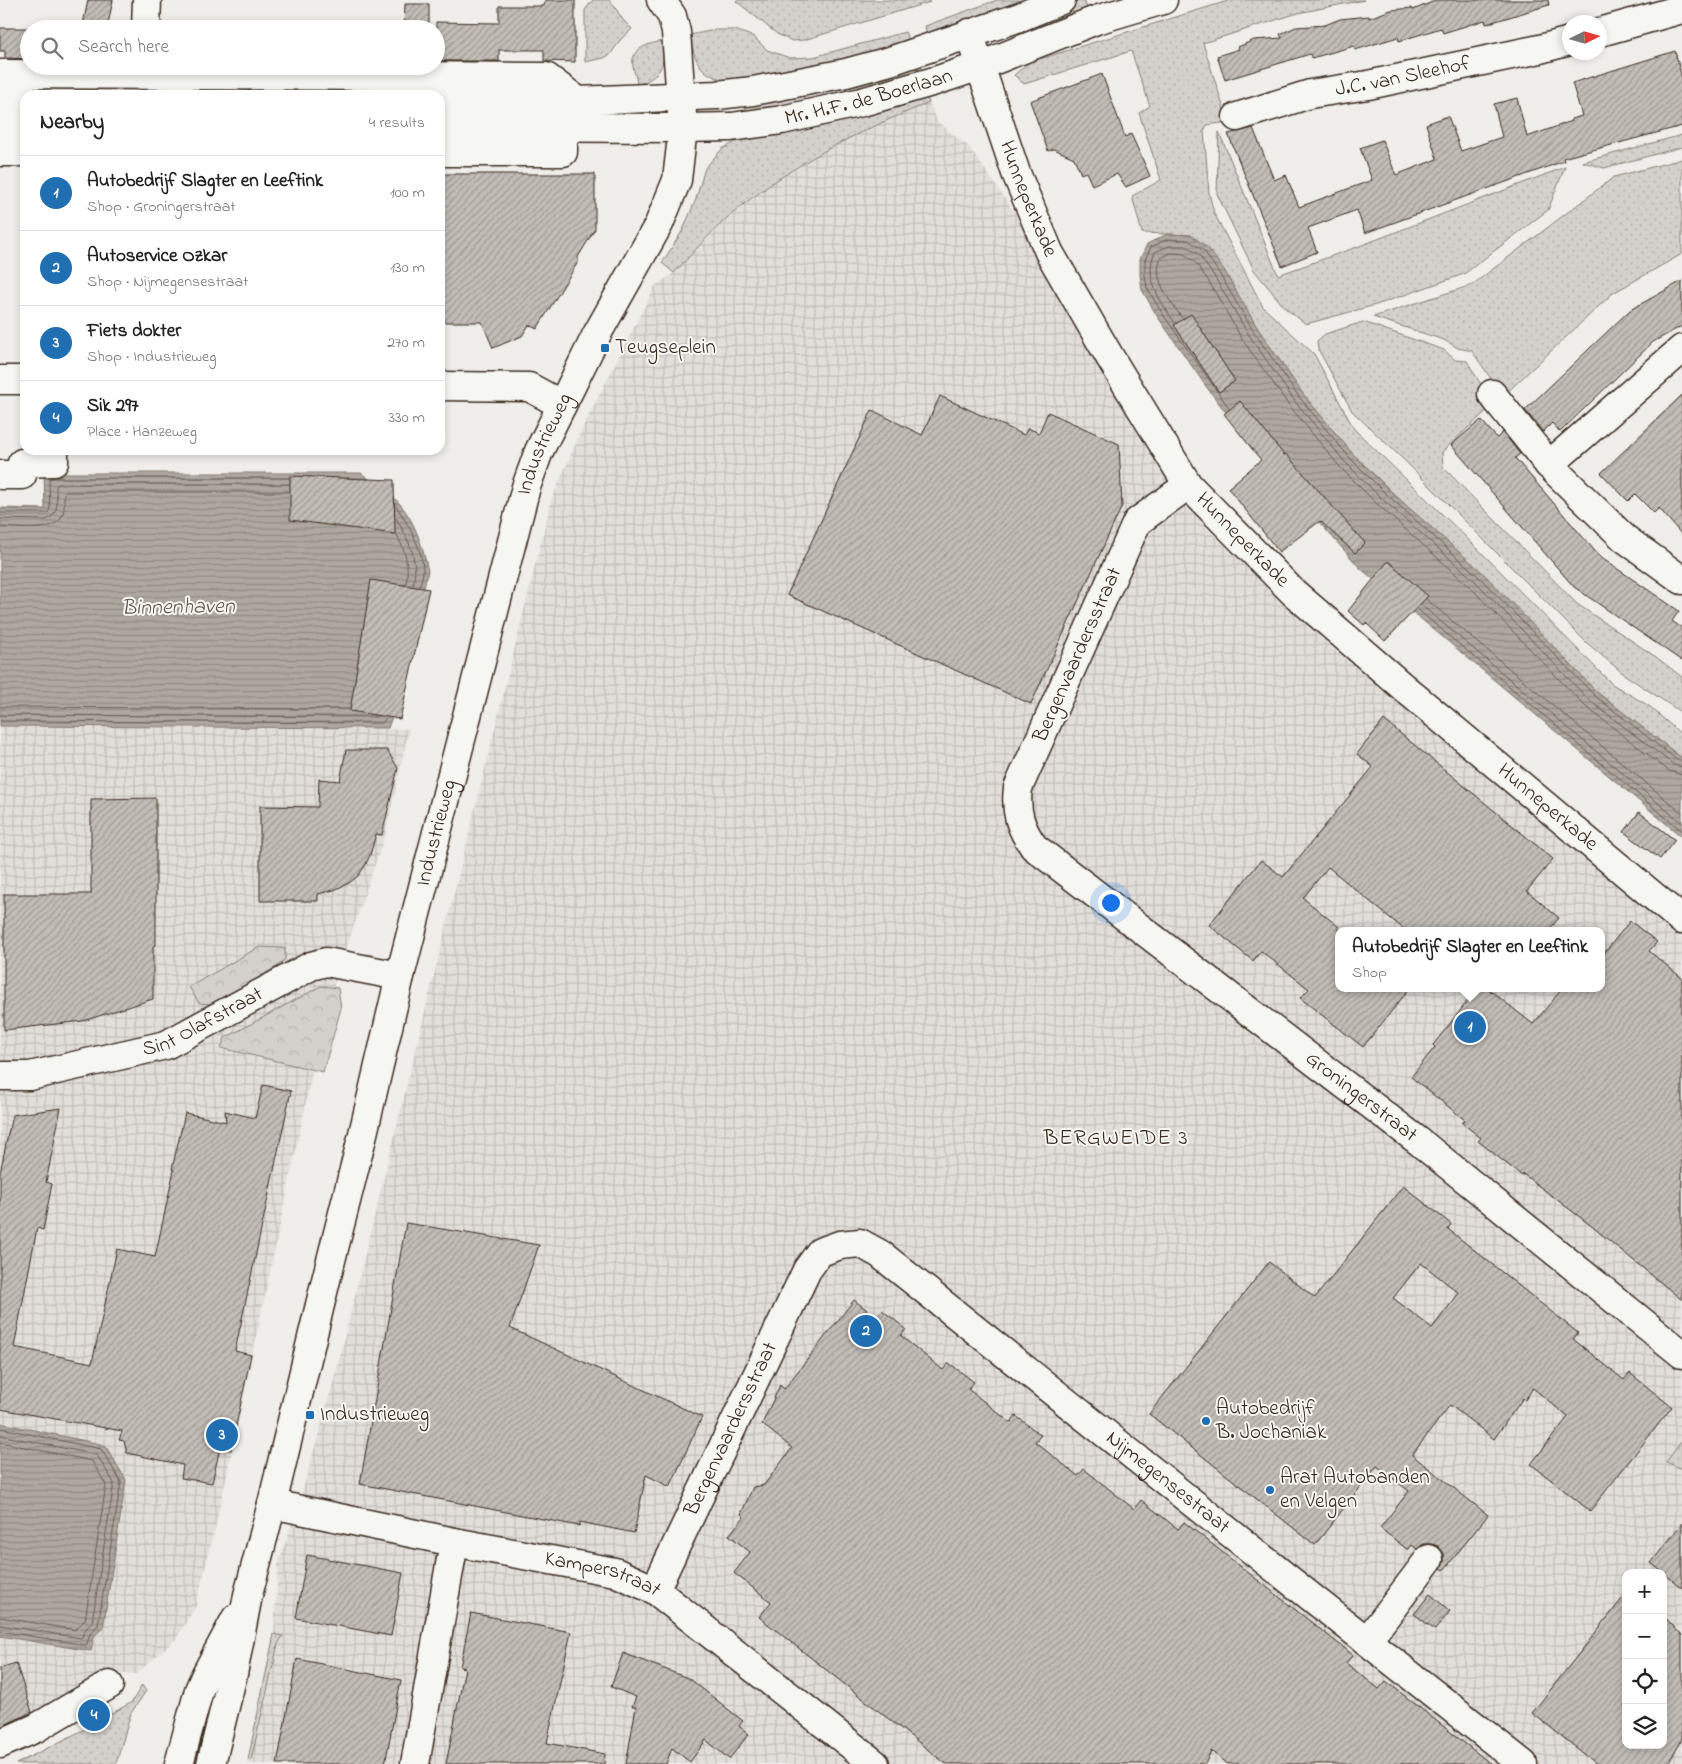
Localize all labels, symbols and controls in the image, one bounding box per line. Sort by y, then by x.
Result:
north arrow [1562,15,1607,60]
search box [20,20,445,75]
icon: search [38,34,66,62]
text: Search here [78,34,169,61]
street label: J.C. van Sleehof [1333,49,1473,105]
street label: Mr. H.F. de Boerlaan [782,61,957,134]
text: Nearby [40,108,104,138]
text: 4 results [369,111,425,135]
street label: Hunneperkade [991,137,1065,262]
text: Autobedrijf Slagter en Leeftink [87,168,323,195]
text: 1 [53,181,59,205]
text: 100 m [390,181,425,205]
text: Shop · Groningerstraat [87,195,236,219]
text: Autoservice Ozkar [87,243,227,270]
text: 2 [52,256,60,280]
text: 130 m [390,256,425,280]
text: Shop · Nijmegensestraat [87,270,248,294]
text: Fiets dokter [87,318,181,345]
text: 3 [53,331,59,355]
text: 270 m [387,331,425,355]
place label: Teugseplein [615,333,716,365]
marker: Teugseplein [599,342,611,354]
text: Shop · Industrieweg [87,345,216,369]
street label: Industrieweg [509,388,582,499]
text: Sik 297 [87,393,139,420]
text: 4 [53,406,59,430]
text: 330 m [388,406,425,430]
text: Place · Hanzeweg [87,420,197,444]
street label: Hunneperkade [1188,486,1297,595]
street label: Bergenvaardersstraat [1025,563,1132,749]
water label: Binnenhaven [121,591,236,625]
street label: Hunneperkade [1490,757,1605,859]
street label: Industrieweg [409,777,467,890]
your location [1098,890,1124,916]
popup [1335,927,1605,992]
text: Autobedrijf Slagter en Leeftink [1352,934,1588,961]
text: Shop [1352,961,1387,985]
street label: Sint Olafstraat [140,980,269,1065]
pin: 1 [1454,1008,1486,1046]
street label: Groningerstraat [1298,1044,1424,1150]
district label: BERGWEIDE 3 [1043,1123,1188,1155]
pin: 2 [850,1312,882,1350]
street label: Bergenvaardersstraat [677,1337,785,1522]
place label: Autobedrijf B. Jochaniak [1215,1394,1327,1448]
place label: Industrieweg [320,1400,429,1432]
marker: Industrieweg [304,1409,316,1421]
marker: Autobedrijf B. Jochaniak [1200,1415,1212,1427]
pin: 3 [206,1416,238,1454]
street label: Nijmegensestraat [1099,1424,1236,1542]
place label: Arat Autobanden en Velgen [1280,1463,1430,1519]
marker: Arat Autobanden en Velgen [1264,1484,1276,1496]
street label: Kamperstraat [542,1544,667,1604]
map controls [1622,1569,1667,1749]
button: + [1622,1569,1667,1614]
button: − [1622,1614,1667,1659]
button: locate [1622,1659,1667,1704]
pin: 4 [78,1696,110,1734]
button: layers [1622,1704,1667,1749]

